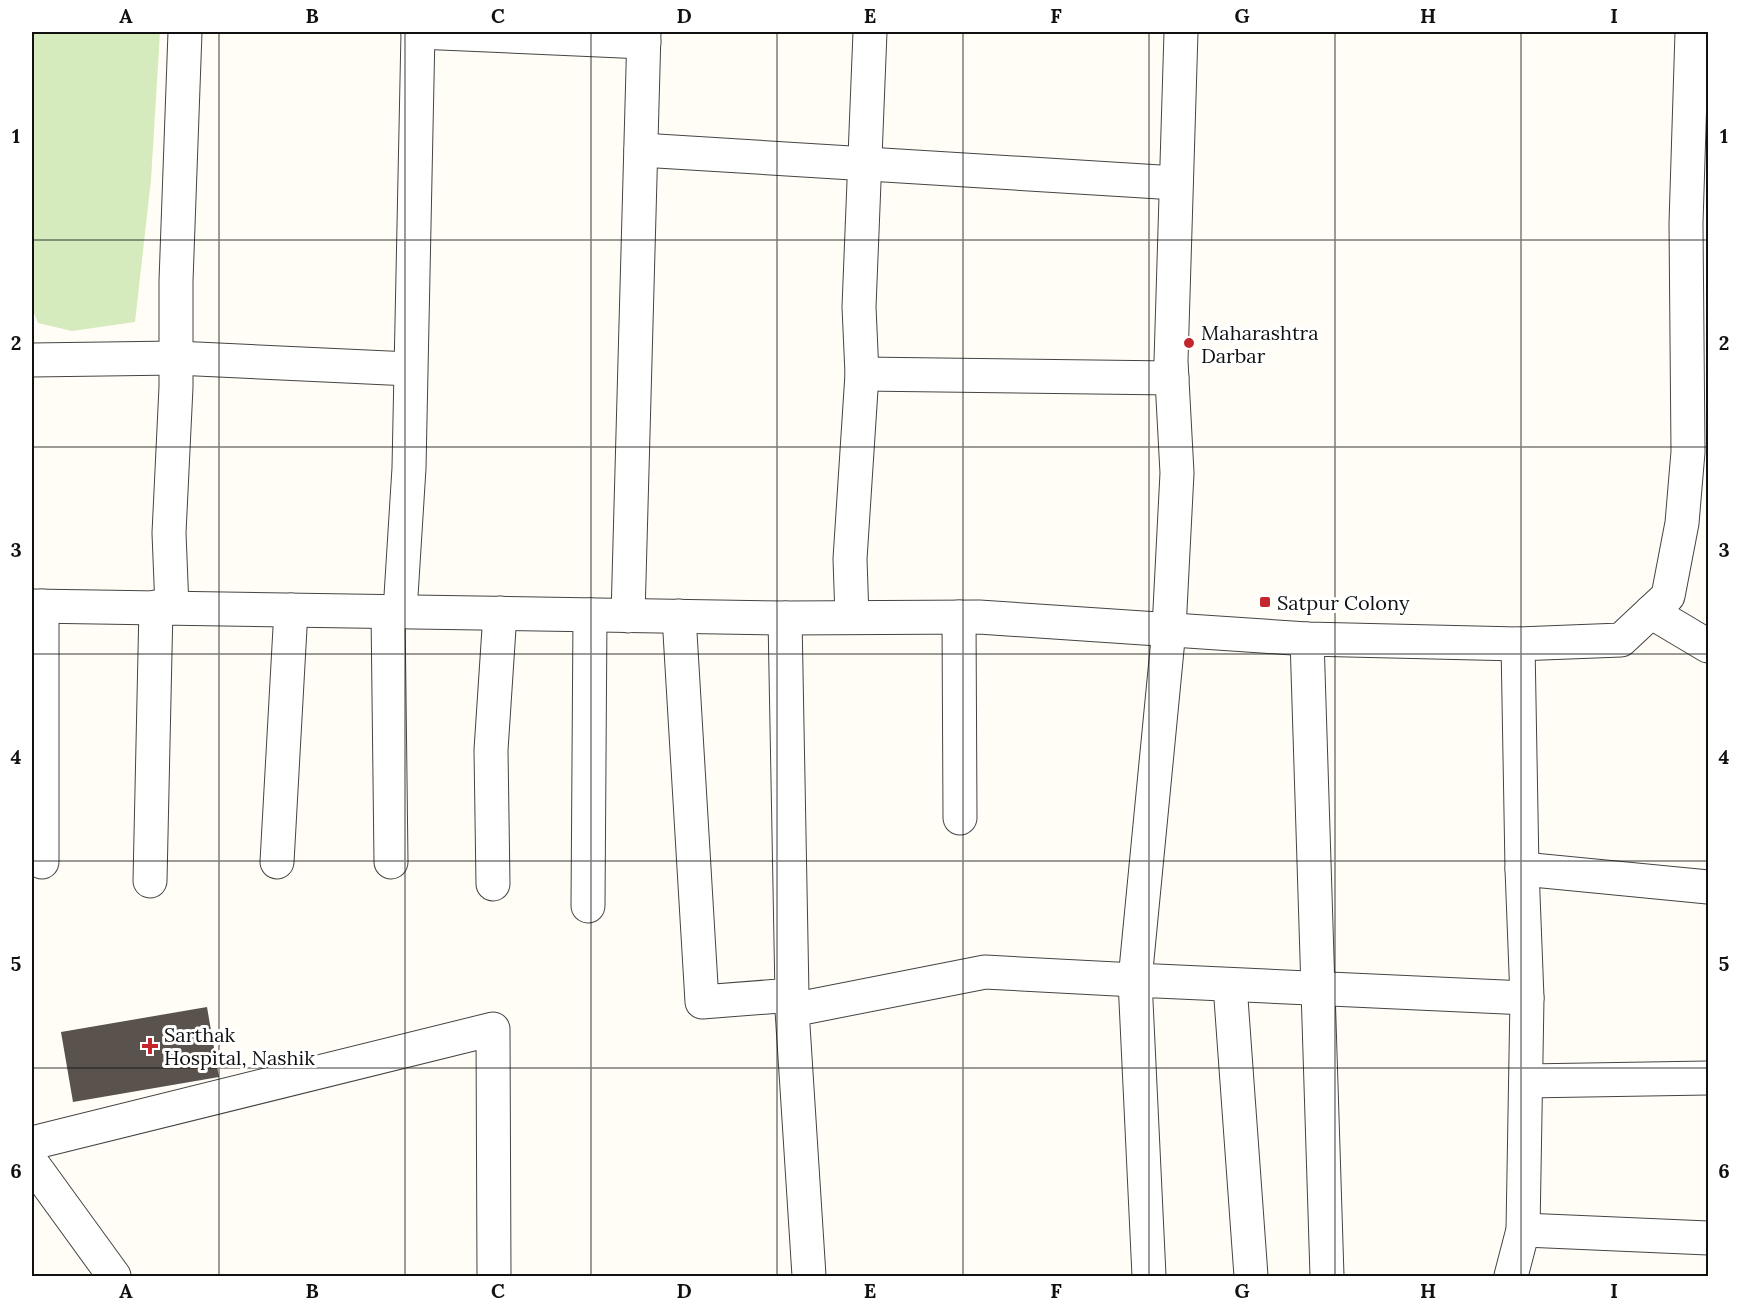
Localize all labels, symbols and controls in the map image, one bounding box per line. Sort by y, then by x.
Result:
text: A [119,3,133,28]
text: B [305,3,319,28]
text: C [491,3,505,28]
text: D [676,3,692,28]
text: E [864,3,876,28]
text: F [1050,3,1062,28]
text: G [1234,3,1250,28]
text: H [1420,3,1436,28]
text: I [1610,3,1618,28]
text: 1 [12,123,20,148]
text: 1 [1720,123,1728,148]
place label: Maharashtra Darbar [1201,320,1318,368]
text: 2 [11,330,21,355]
text: 2 [1719,330,1729,355]
marker: Maharashtra Darbar [1182,336,1196,350]
text: 3 [10,537,22,562]
text: 3 [1718,537,1730,562]
place label: Satpur Colony [1277,590,1410,615]
marker: Satpur Colony [1258,595,1272,609]
text: 4 [11,744,22,769]
text: 4 [1719,744,1730,769]
text: 5 [11,951,22,976]
text: 5 [1719,951,1730,976]
place label: Sarthak Hospital, Nashik [164,1022,315,1070]
marker: Sarthak Hospital, Nashik [141,1037,159,1055]
text: 6 [10,1158,22,1183]
text: 6 [1718,1158,1730,1183]
text: A [119,1278,133,1303]
text: B [305,1278,319,1303]
text: C [491,1278,505,1303]
text: D [676,1278,692,1303]
text: E [864,1278,876,1303]
text: F [1050,1278,1062,1303]
text: G [1234,1278,1250,1303]
text: H [1420,1278,1436,1303]
text: I [1610,1278,1618,1303]

